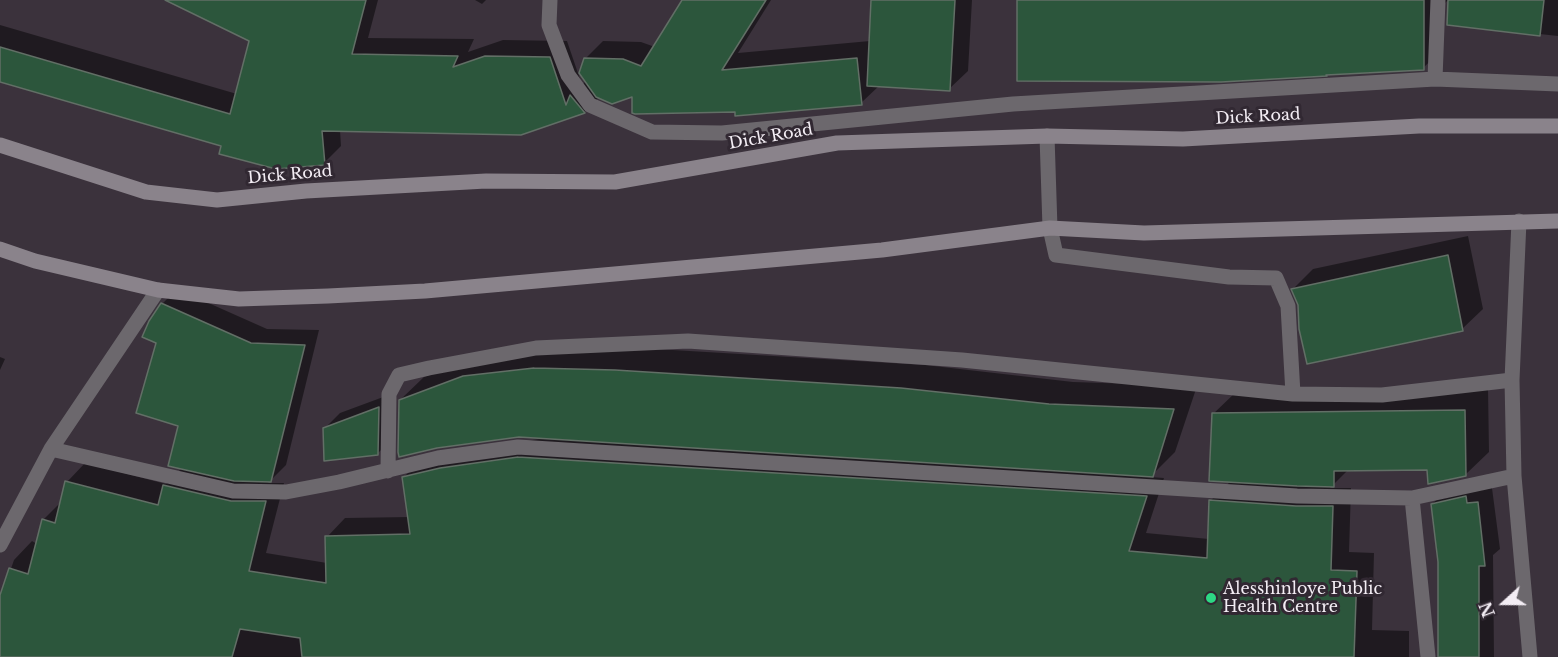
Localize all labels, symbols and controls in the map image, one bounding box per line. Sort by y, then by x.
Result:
street label: Dick Road [1215,105,1301,129]
street label: Dick Road [727,120,815,154]
street label: Dick Road [247,162,333,188]
north arrow [1474,573,1534,633]
place label: Alesshinloye Public Health Centre [1223,579,1382,617]
marker: Alesshinloye Public Health Centre [1204,591,1218,605]
text: N [1475,599,1499,620]

